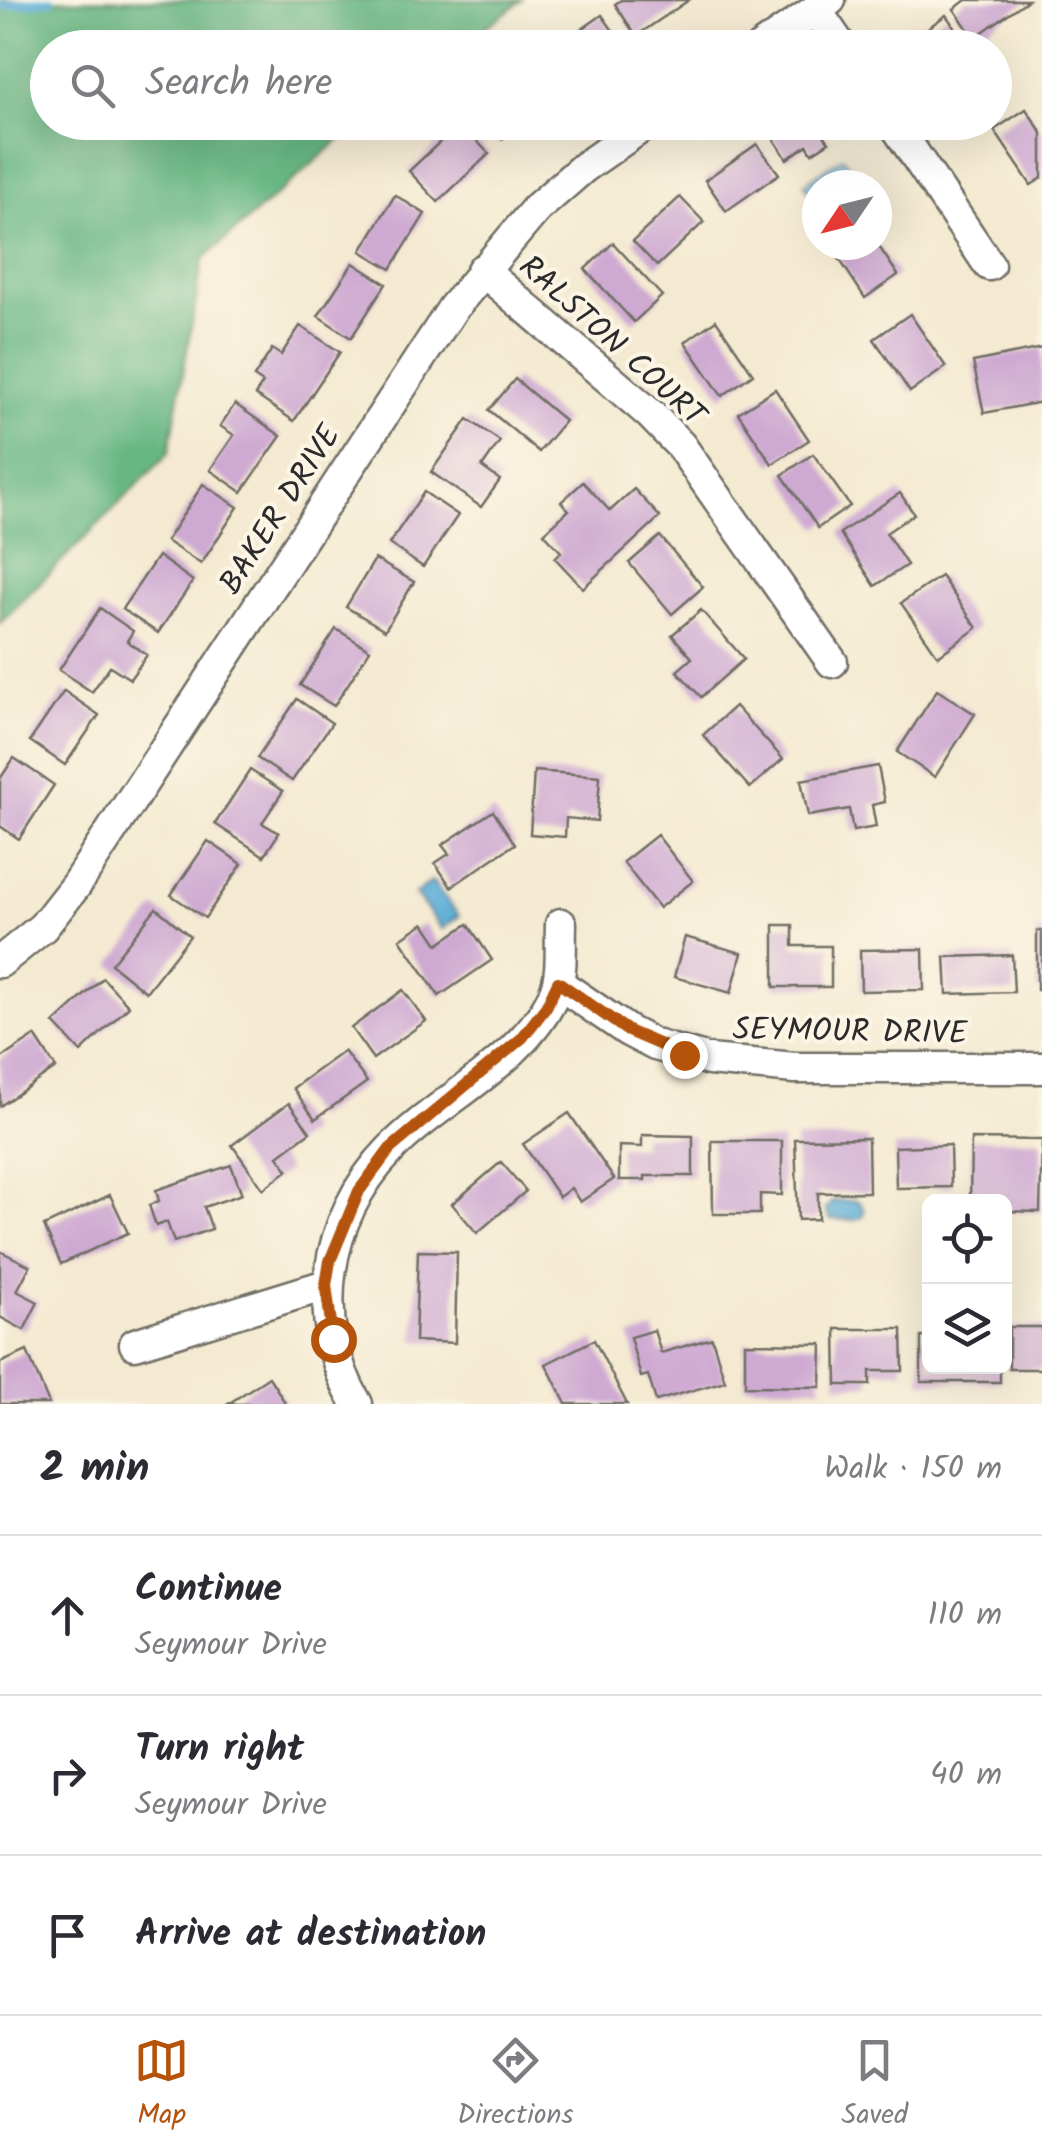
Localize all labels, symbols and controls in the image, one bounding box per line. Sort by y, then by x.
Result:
search box [30,30,1012,140]
text: Search here [145,55,332,115]
icon: search [65,58,120,113]
north arrow [802,170,892,260]
street label: RALSTON COURT [506,243,719,442]
street label: BAKER DRIVE [207,414,356,606]
street label: SEYMOUR DRIVE [732,1005,969,1060]
route end [662,1033,708,1079]
map controls [922,1194,1012,1374]
button: locate [922,1194,1012,1284]
button: layers [922,1284,1012,1374]
route start [311,1317,357,1363]
text: 2 min [40,1436,149,1503]
text: Walk · 150 m [824,1444,1002,1495]
text: Continue [135,1560,282,1620]
icon: ahead [40,1588,95,1643]
text: 110 m [928,1590,1002,1641]
text: Seymour Drive [135,1620,327,1671]
text: Turn right [135,1720,304,1780]
icon: right [40,1748,95,1803]
text: 40 m [930,1750,1002,1801]
text: Seymour Drive [135,1780,327,1831]
text: Arrive at destination [135,1905,486,1965]
icon: arrive [40,1908,95,1963]
tab: Map [134,2033,189,2138]
tab: Directions [457,2033,573,2138]
tab: Saved [842,2033,908,2138]

